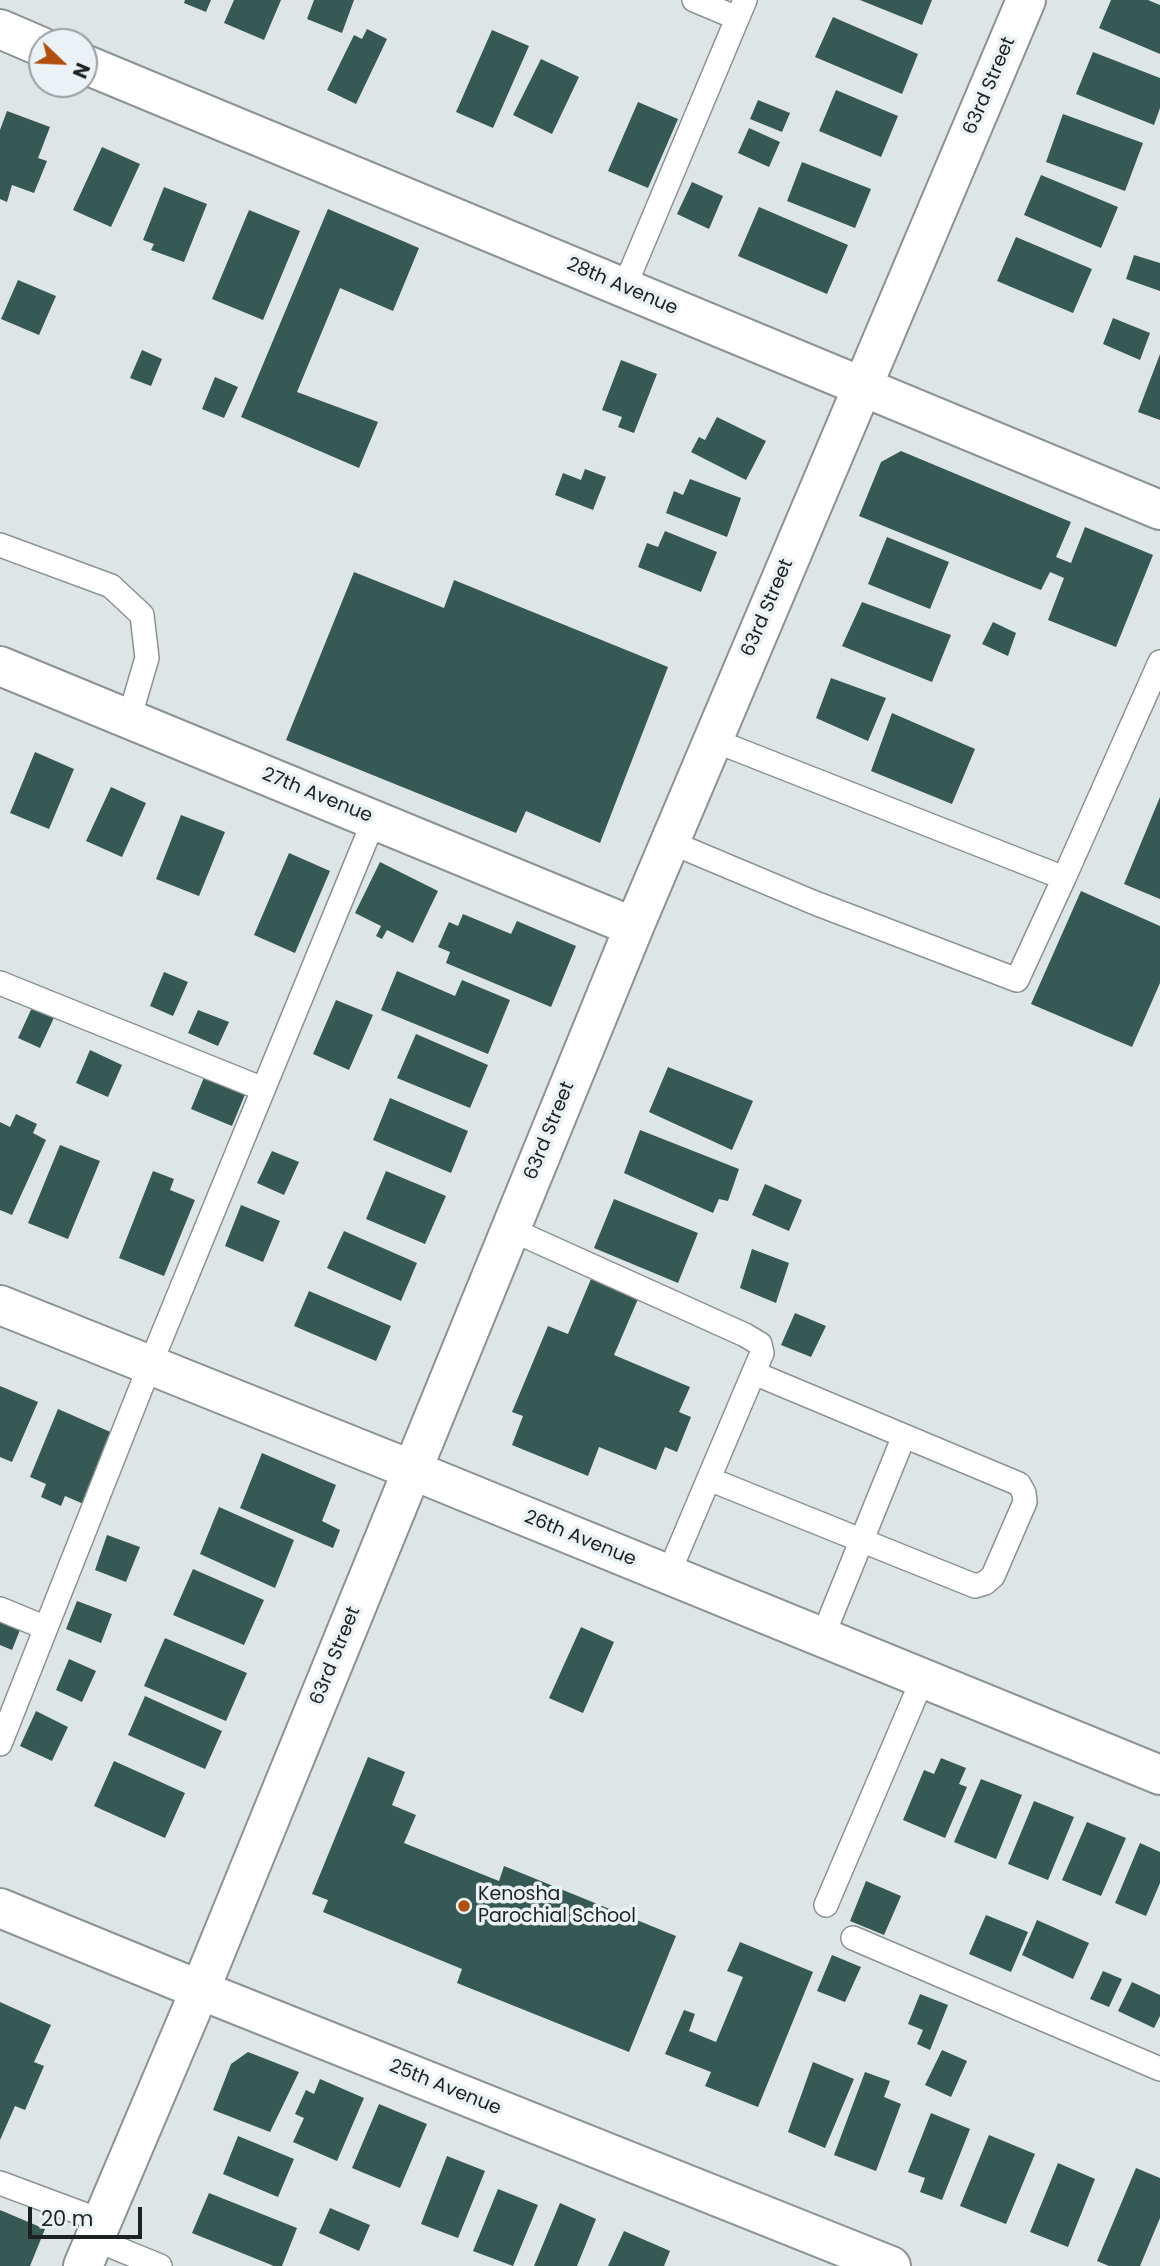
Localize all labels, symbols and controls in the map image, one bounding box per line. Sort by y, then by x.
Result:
north arrow [28,28,98,98]
street label: 63rd Street [959,34,1021,138]
text: N [66,59,96,82]
street label: 28th Avenue [563,253,681,321]
street label: 63rd Street [737,556,799,660]
street label: 27th Avenue [259,764,375,828]
street label: 63rd Street [520,1079,580,1183]
street label: 26th Avenue [521,1506,639,1572]
street label: 63rd Street [306,1604,366,1708]
place label: Kenosha Parochial School [478,1884,636,1928]
marker: Kenosha Parochial School [456,1898,472,1914]
street label: 25th Avenue [386,2055,504,2121]
scale bar [32,2192,145,2236]
text: 20 m [41,2204,94,2233]

